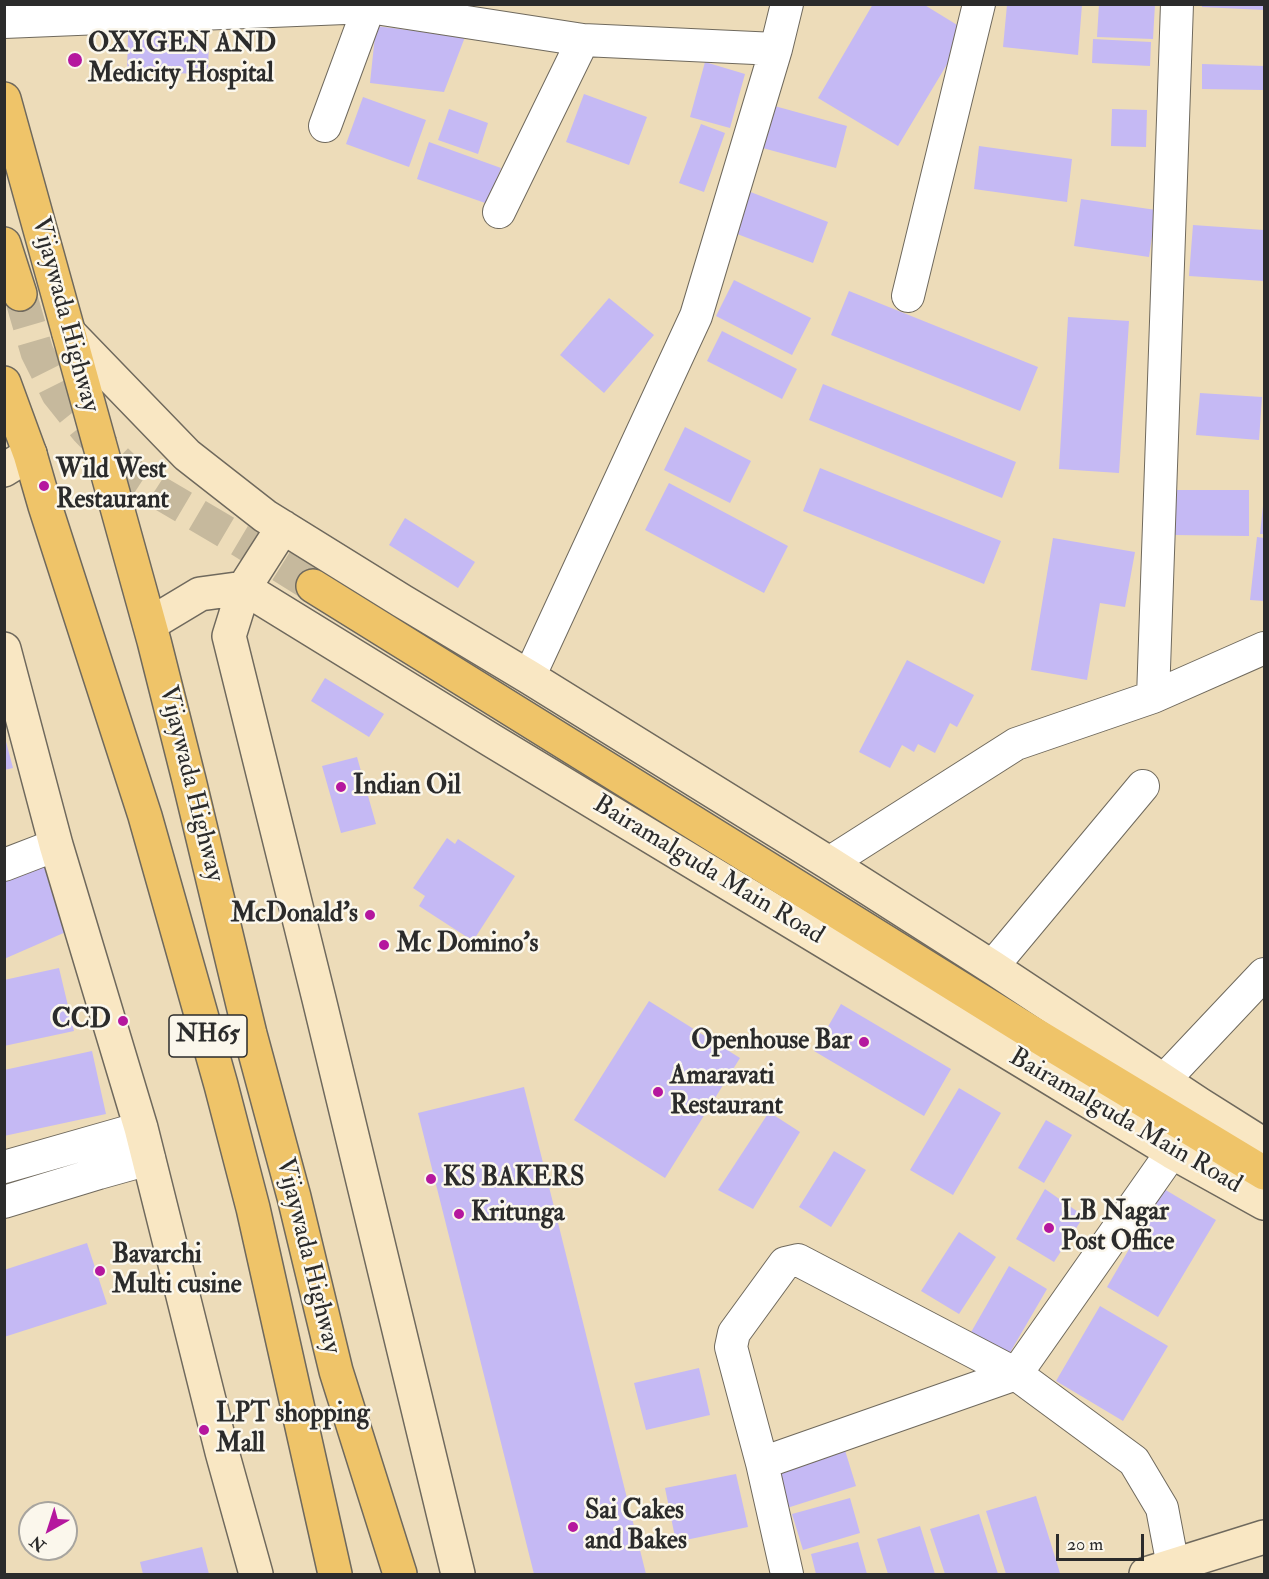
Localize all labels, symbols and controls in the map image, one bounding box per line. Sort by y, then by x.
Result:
place label: OXYGEN AND Medicity Hospital [88,29,276,90]
marker: OXYGEN AND Medicity Hospital [66,51,84,69]
street label: Vijaywada Highway [23,214,105,416]
place label: Wild West Restaurant [56,455,169,516]
marker: Wild West Restaurant [37,479,51,493]
street label: Vijaywada Highway [151,683,229,885]
place label: Indian Oil [353,771,461,803]
marker: Indian Oil [334,780,348,794]
street label: Bairamalguda Main Road [587,790,829,952]
place label: McDonald's [231,899,358,931]
marker: McDonald's [363,908,377,922]
place label: Mc Domino's [396,929,538,961]
marker: Mc Domino's [377,938,391,952]
place label: CCD [52,1005,111,1037]
marker: CCD [116,1014,130,1028]
road number: NH65 [169,1015,247,1057]
place label: Openhouse Bar [691,1026,852,1058]
marker: Openhouse Bar [857,1035,871,1049]
street label: Bairamalguda Main Road [1003,1043,1247,1201]
place label: Amaravati Restaurant [670,1061,783,1122]
marker: Amaravati Restaurant [651,1085,665,1099]
street label: Vijaywada Highway [268,1155,346,1357]
place label: KS BAKERS [443,1163,584,1195]
marker: KS BAKERS [424,1172,438,1186]
place label: LB Nagar Post Office [1061,1197,1174,1258]
place label: Kritunga [471,1198,564,1230]
marker: Kritunga [452,1207,466,1221]
marker: LB Nagar Post Office [1042,1221,1056,1235]
place label: Bavarchi Multi cusine [112,1240,242,1302]
marker: Bavarchi Multi cusine [93,1264,107,1278]
place label: LPT shopping Mall [216,1399,370,1460]
marker: LPT shopping Mall [197,1423,211,1437]
place label: Sai Cakes and Bakes [585,1496,687,1558]
north arrow [18,1501,78,1561]
marker: Sai Cakes and Bakes [566,1520,580,1534]
scale bar [1059,1522,1148,1560]
text: N [26,1531,50,1556]
text: 20 m [1067,1533,1103,1556]

